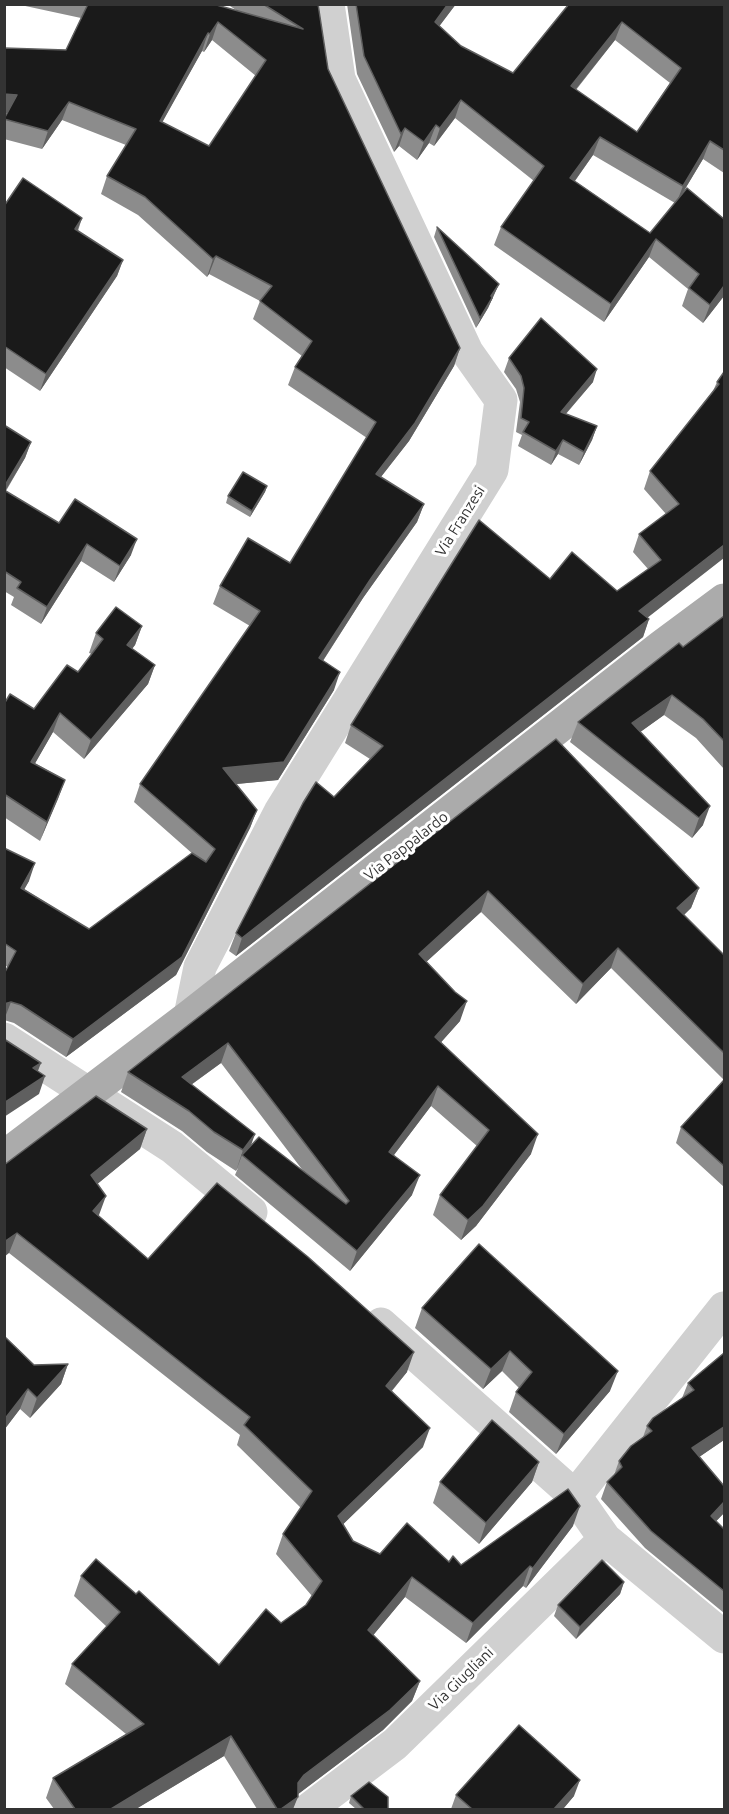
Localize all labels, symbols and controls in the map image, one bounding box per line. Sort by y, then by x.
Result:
street label: Via Franzesi [431,482,489,560]
street label: Via Pappalardo [360,808,452,884]
street label: Via Giugliani [425,1644,497,1714]

